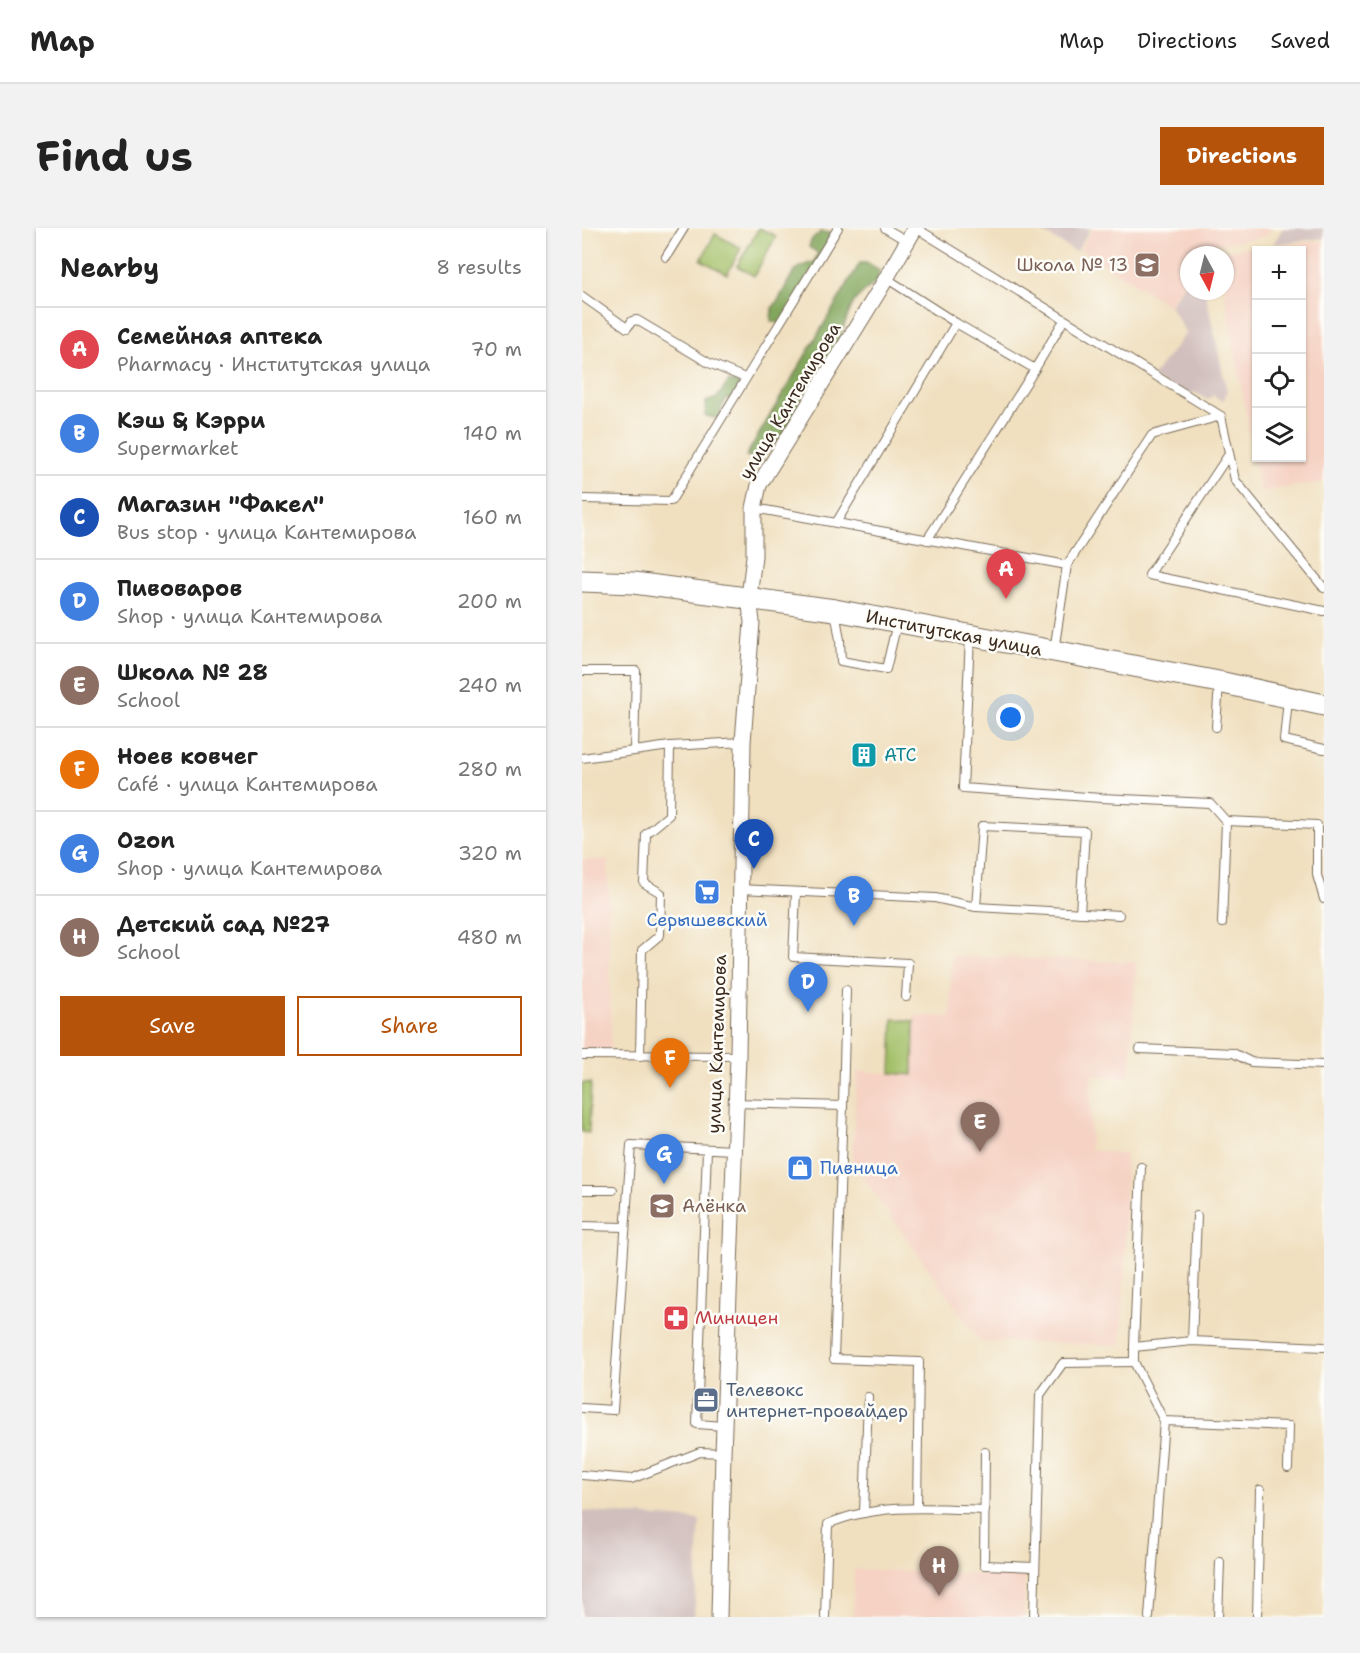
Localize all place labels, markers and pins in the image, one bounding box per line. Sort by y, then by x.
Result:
school or university icon: Школа № 13 [1132,250,1162,280]
place label: Школа № 13 [1016,253,1128,277]
pin: A [986,550,1026,599]
building icon: АТС [849,740,879,770]
place label: АТС [884,743,916,767]
pin: C [734,820,774,869]
pin: B [834,876,874,926]
supermarket icon: Серышевский [692,877,722,907]
place label: Серышевский [647,908,768,932]
pin: D [788,962,828,1012]
pin: F [650,1038,689,1088]
pin: E [960,1102,1000,1152]
pin: G [644,1134,683,1184]
shop icon: Пивница [785,1153,815,1183]
place label: Пивница [820,1156,898,1180]
school or university icon: Алёнка [647,1191,677,1221]
place label: Алёнка [682,1194,746,1218]
pharmacy icon: Миницен [661,1303,691,1333]
place label: Миницен [695,1306,778,1330]
place label: Телевокс интернет-провайдер [726,1378,908,1423]
office icon: Телевокс интернет-провайдер [691,1385,721,1415]
pin: H [920,1546,958,1596]

